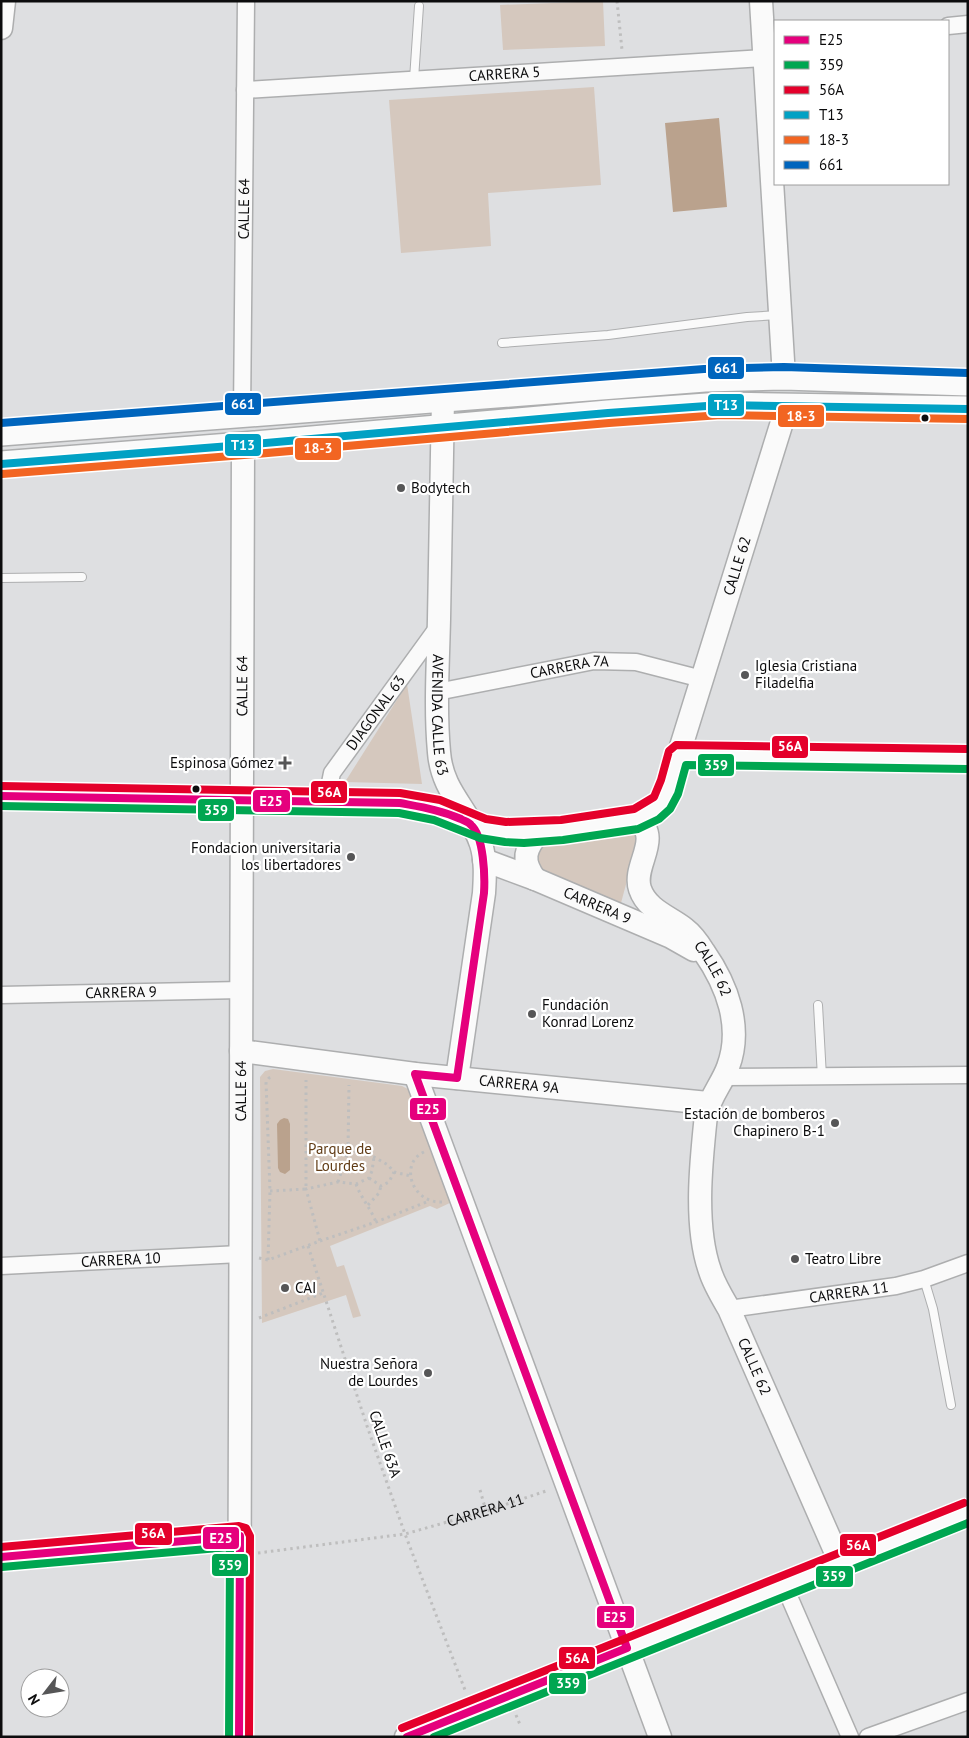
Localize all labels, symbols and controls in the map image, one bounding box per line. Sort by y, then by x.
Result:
legend [774,20,949,185]
text: E25 [819,30,843,49]
text: 359 [819,55,844,74]
street label: CARRERA 5 [468,62,541,85]
text: 56A [819,80,844,99]
text: T13 [819,105,844,124]
text: 18-3 [819,130,849,149]
text: 661 [819,155,844,174]
street label: CALLE 64 [234,178,253,240]
line badge: 661 [707,356,745,380]
text: 661 [714,359,738,377]
line badge: 661 [224,392,262,416]
line badge: T13 [707,393,745,417]
text: 661 [231,395,255,413]
text: T13 [714,396,738,414]
line badge: 18-3 [777,404,825,428]
text: 18-3 [787,407,815,425]
unlabelled marker [920,413,930,423]
line badge: T13 [224,433,262,457]
text: T13 [231,436,255,454]
line badge: 18-3 [294,437,342,461]
text: 18-3 [304,439,332,457]
place label: Bodytech [411,478,470,497]
marker: Bodytech [395,482,407,494]
street label: CALLE 62 [719,534,755,598]
street label: CARRERA 7A [528,651,609,682]
street label: AVENIDA CALLE 63 [428,654,453,778]
street label: CALLE 64 [232,656,251,716]
place label: Iglesia Cristiana Filadelfia [755,656,857,692]
marker: Iglesia Cristiana Filadelfia [739,669,751,681]
street label: DIAGONAL 63 [342,671,409,754]
line badge: 56A [771,735,809,759]
text: 56A [778,737,803,755]
place label: Espinosa Gómez [170,753,274,772]
line badge: 359 [697,753,735,777]
marker: Espinosa Gómez [278,756,292,770]
text: 359 [704,756,728,774]
line badge: 56A [310,780,348,804]
text: 56A [317,783,342,801]
unlabelled marker [191,784,201,794]
line badge: E25 [252,789,291,813]
text: E25 [259,792,283,810]
line badge: 359 [197,798,235,822]
text: 359 [204,801,228,819]
place label: Fondacion universitaria los libertadores [191,838,341,874]
marker: Fondacion universitaria los libertadores [345,851,357,863]
street label: CARRERA 9 [561,882,634,928]
street label: CALLE 62 [690,937,736,999]
street label: CARRERA 9 [85,982,157,1002]
place label: Fundación Konrad Lorenz [542,995,634,1031]
marker: Fundación Konrad Lorenz [526,1008,538,1020]
street label: CALLE 64 [231,1061,250,1121]
street label: CARRERA 9A [478,1070,560,1097]
line badge: E25 [409,1097,447,1121]
text: E25 [416,1100,440,1118]
place label: Estación de bomberos Chapinero B-1 [684,1104,825,1140]
marker: Estación de bomberos Chapinero B-1 [829,1117,841,1129]
park label: Parque de Lourdes [308,1139,372,1175]
street label: CARRERA 10 [80,1248,161,1271]
place label: Teatro Libre [805,1249,881,1268]
marker: Teatro Libre [789,1253,801,1265]
street label: CARRERA 11 [808,1277,890,1307]
place label: CAI [295,1278,316,1297]
marker: CAI [279,1282,291,1294]
street label: CALLE 62 [734,1335,776,1398]
place label: Nuestra Señora de Lourdes [320,1354,418,1390]
marker: Nuestra Señora de Lourdes [422,1367,434,1379]
street label: CALLE 63A [365,1408,406,1480]
street label: CARRERA 11 [444,1489,526,1531]
line badge: 56A [134,1522,173,1546]
text: 56A [141,1524,166,1542]
line badge: E25 [202,1526,240,1550]
text: E25 [209,1529,233,1547]
line badge: 56A [839,1533,877,1557]
text: 56A [846,1536,871,1554]
line badge: 359 [211,1553,249,1577]
text: 359 [218,1556,242,1574]
line badge: 359 [815,1565,854,1588]
text: 359 [822,1567,846,1585]
line badge: E25 [596,1605,635,1629]
text: E25 [603,1608,627,1626]
line badge: 56A [558,1646,596,1670]
text: 56A [565,1649,590,1667]
north arrow [20,1668,70,1718]
line badge: 359 [548,1672,587,1695]
text: 359 [556,1674,580,1692]
text: N [24,1691,44,1708]

